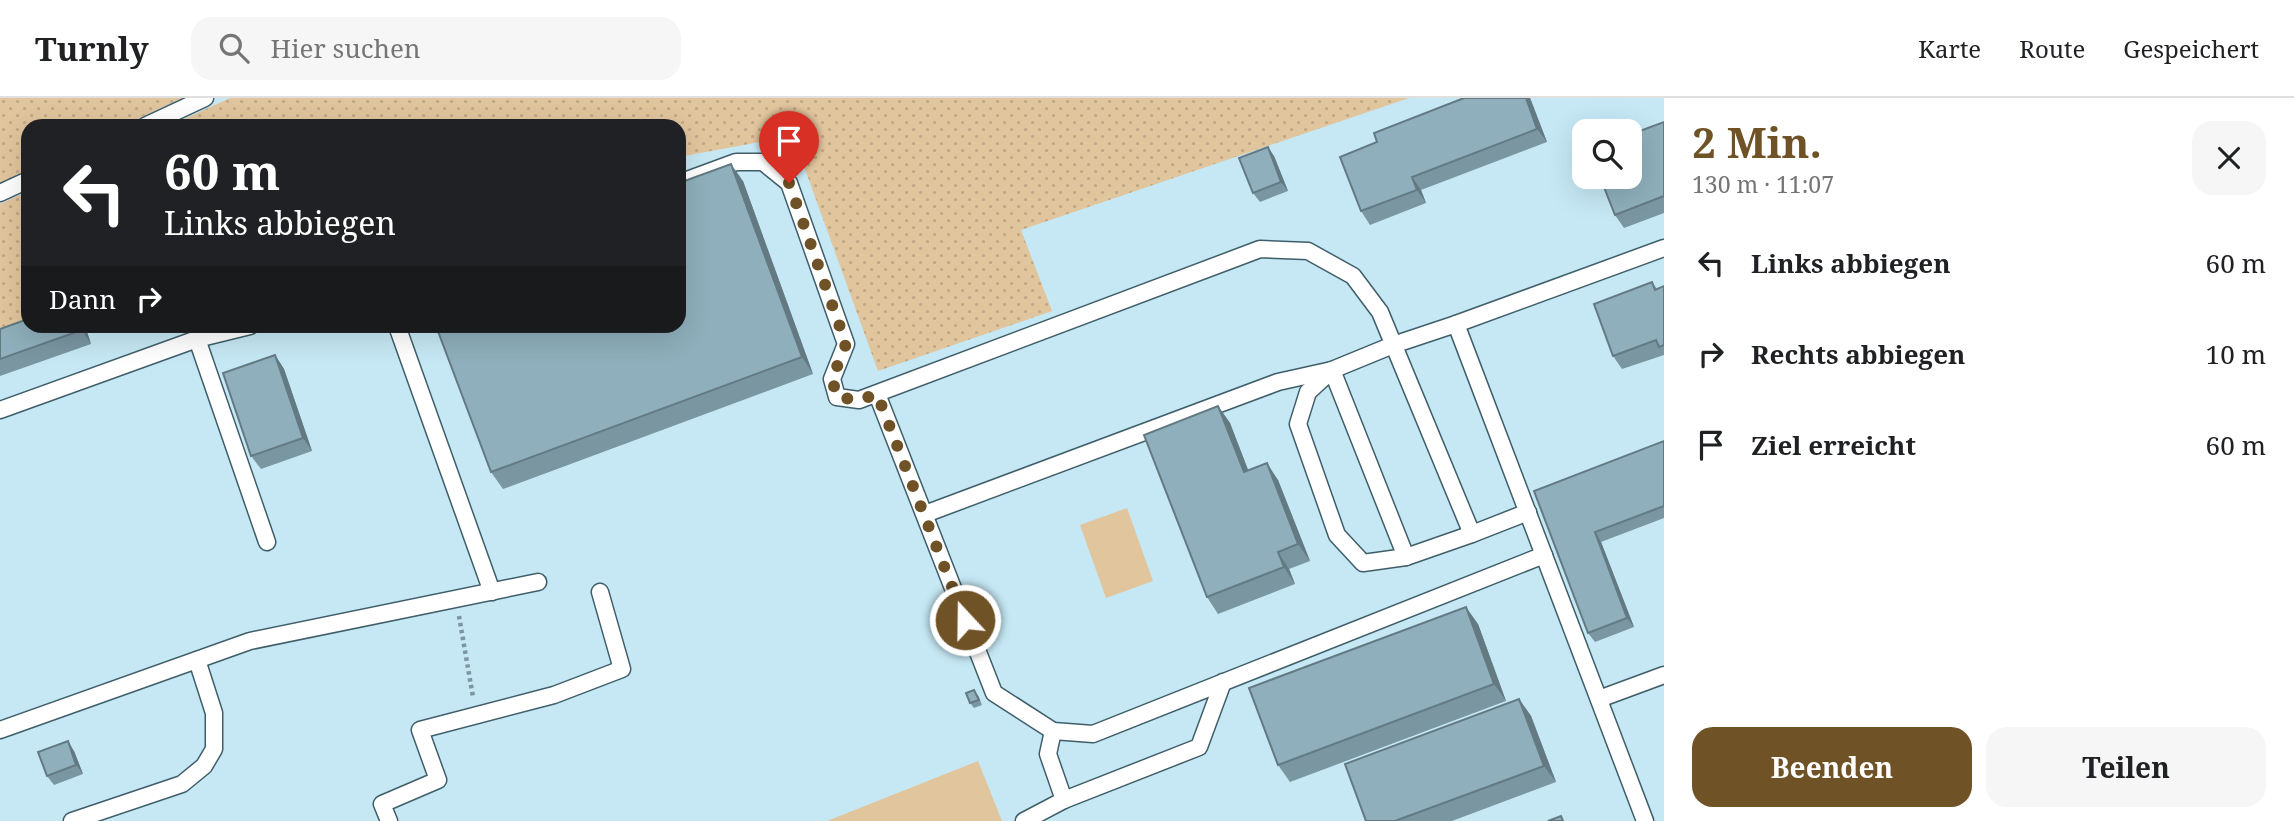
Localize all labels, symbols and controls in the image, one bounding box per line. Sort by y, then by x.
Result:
search box [191,17,681,80]
text: Turnly [35,26,149,71]
icon: search [215,29,253,67]
text: Hier suchen [271,30,421,66]
text: Karte [1918,32,1981,65]
text: Route [2019,32,2085,65]
text: Gespeichert [2123,32,2259,65]
pin [759,111,819,183]
text: 2 Min. [1692,113,1822,170]
map controls [1572,119,1642,189]
button: search [1572,119,1642,189]
button: close [2192,121,2266,195]
icon: arrive [770,122,808,160]
text: 60 m [164,138,280,204]
icon: left [49,147,140,238]
text: 130 m · 11:07 [1692,168,1834,200]
text: Links abbiegen [164,201,396,244]
icon: left [1692,244,1730,282]
text: Links abbiegen [1751,245,1950,281]
text: 60 m [2206,245,2266,281]
icon: right [130,280,168,318]
text: Dann [49,281,116,317]
icon: right [1692,335,1730,373]
text: Rechts abbiegen [1751,336,1965,372]
text: 10 m [2206,336,2266,372]
icon: arrive [1692,426,1730,464]
text: Ziel erreicht [1751,427,1916,463]
text: 60 m [2206,427,2266,463]
position arrow [928,583,1002,657]
button: Beenden [1692,727,1972,807]
button: Teilen [1986,727,2266,807]

